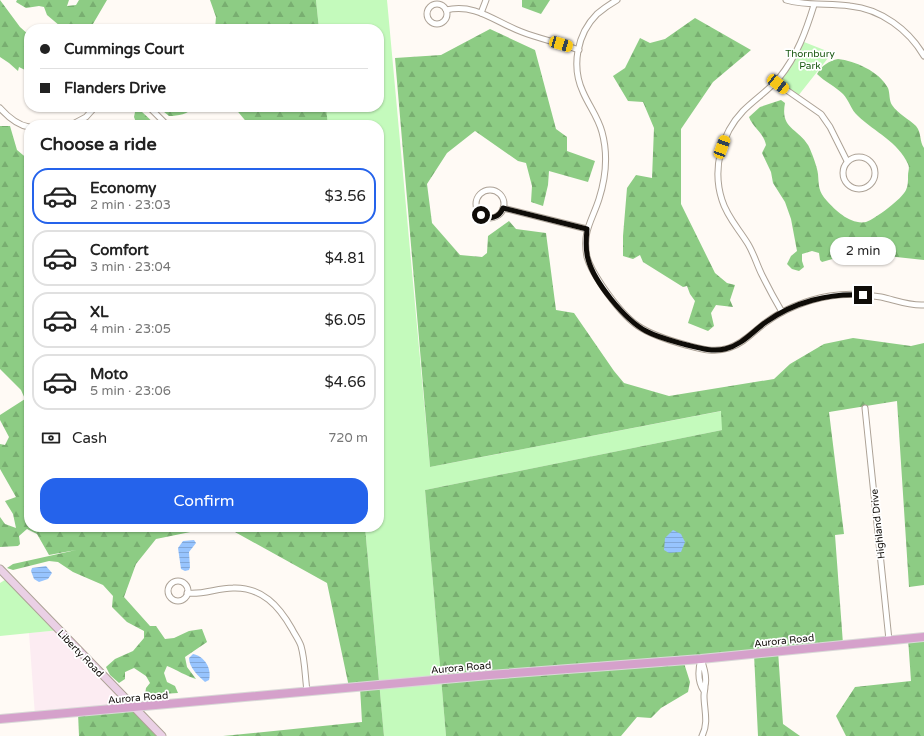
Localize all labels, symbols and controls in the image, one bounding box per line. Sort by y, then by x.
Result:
car [548,35,574,53]
text: Cummings Court [64,40,184,58]
park label: Thornbury Park [785,48,835,72]
car [765,72,791,96]
text: Flanders Drive [64,79,166,97]
text: Choose a ride [40,133,157,155]
car [712,134,732,160]
icon: car [42,178,78,214]
text: Economy [90,179,156,197]
text: $3.56 [325,187,366,205]
text: 2 min · 23:03 [90,197,171,213]
route start [472,206,490,224]
callout: 2 min [830,237,896,265]
icon: car [42,240,78,276]
text: Comfort [90,241,149,259]
text: 2 min [846,243,880,259]
text: $4.81 [325,249,366,267]
text: 3 min · 23:04 [90,259,171,275]
route end [854,286,872,304]
icon: car [42,302,78,338]
text: XL [90,303,109,321]
text: $6.05 [325,311,366,329]
text: 4 min · 23:05 [90,321,171,337]
icon: car [42,364,78,400]
text: Moto [90,365,128,383]
text: $4.66 [325,373,366,391]
text: 5 min · 23:06 [90,383,171,399]
icon: cash [40,427,62,449]
text: Cash [72,429,107,447]
text: 720 m [328,430,368,446]
button: Confirm [40,478,368,524]
street label: Highland Drive [868,488,888,559]
street label: Liberty Road [55,628,106,680]
street label: Aurora Road [753,632,815,650]
street label: Aurora Road [430,659,492,677]
street label: Aurora Road [107,689,169,707]

